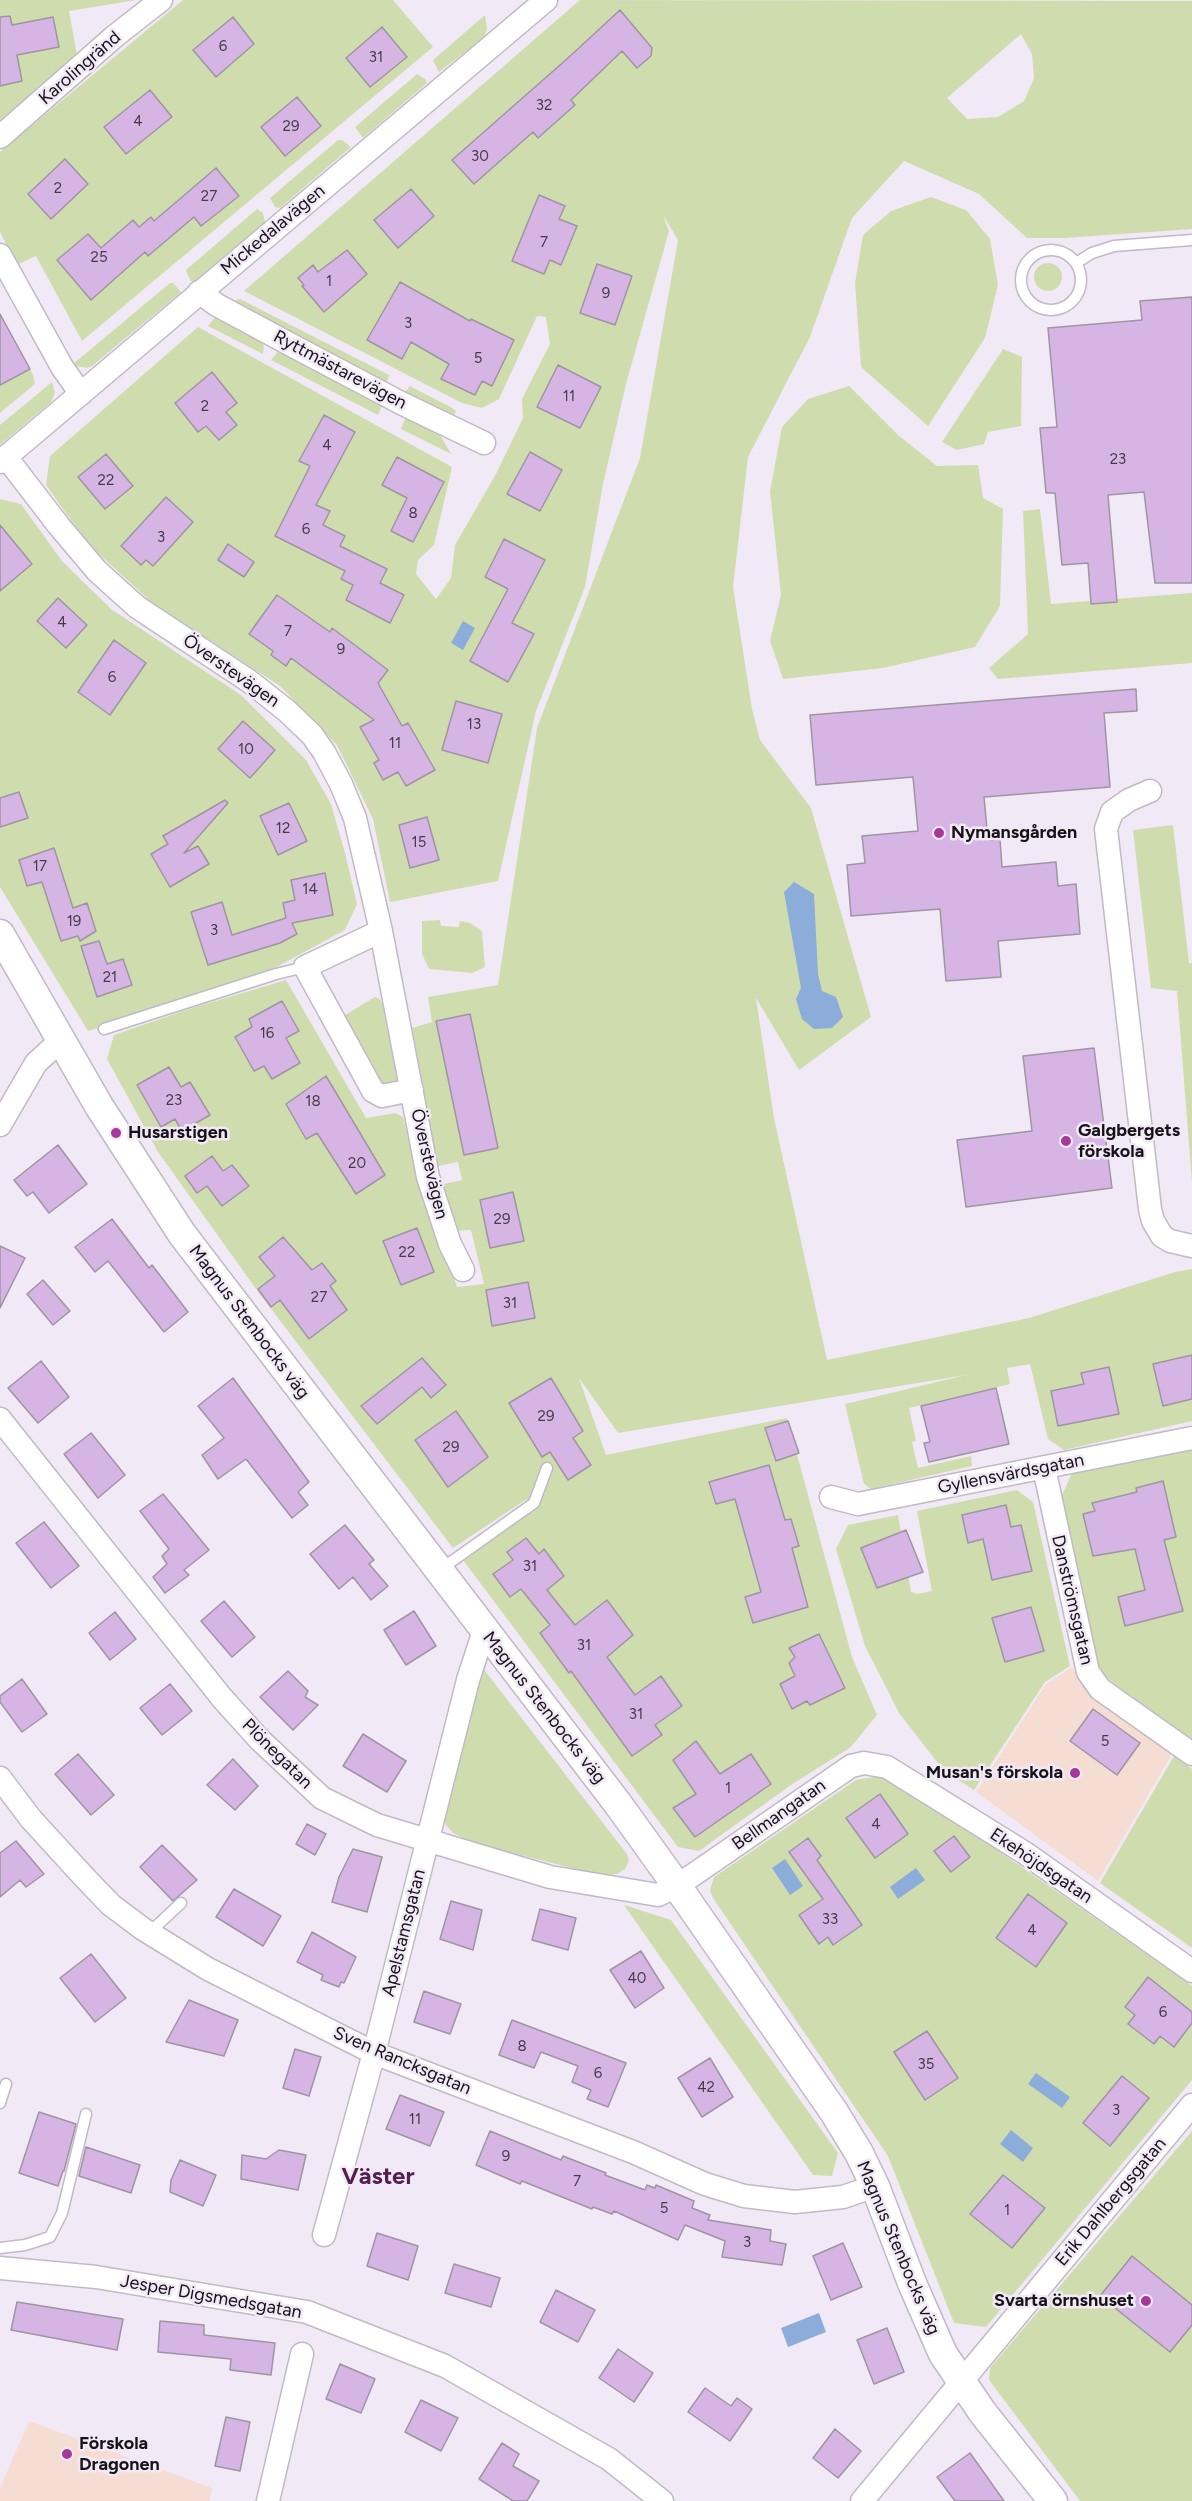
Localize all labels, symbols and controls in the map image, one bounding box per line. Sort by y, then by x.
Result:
street label: Karolingränd [35,27,125,109]
house number: 6 [219,38,227,56]
house number: 31 [369,49,383,67]
house number: 32 [536,97,552,115]
house number: 4 [133,113,143,131]
house number: 29 [283,118,299,136]
house number: 30 [471,148,489,166]
house number: 2 [54,180,62,198]
street label: Mickedalavägen [217,180,329,280]
house number: 27 [201,188,217,206]
house number: 7 [540,234,548,252]
house number: 25 [90,249,108,267]
house number: 1 [326,273,332,291]
house number: 9 [602,285,610,303]
house number: 3 [404,315,412,333]
street label: Ryttmästarevägen [270,326,410,414]
house number: 5 [474,350,482,368]
house number: 11 [563,388,575,406]
house number: 2 [201,398,209,416]
house number: 4 [322,437,332,455]
house number: 23 [1110,451,1126,469]
house number: 22 [98,472,114,490]
house number: 8 [408,505,418,523]
house number: 6 [302,521,310,539]
house number: 3 [157,529,165,547]
house number: 4 [57,614,67,632]
house number: 7 [284,623,292,641]
street label: Överstevägen [179,630,283,712]
house number: 9 [337,641,345,659]
house number: 6 [108,669,116,687]
house number: 13 [467,716,481,734]
house number: 11 [389,735,401,753]
house number: 10 [238,741,254,759]
house number: 12 [276,820,290,838]
place label: Nymansgården [951,822,1077,844]
marker: Nymansgården [932,826,946,840]
house number: 15 [412,834,426,852]
house number: 17 [33,858,47,876]
house number: 14 [302,881,318,899]
house number: 19 [67,913,81,931]
house number: 3 [210,922,218,940]
house number: 21 [103,969,117,987]
house number: 16 [260,1025,274,1043]
house number: 23 [166,1092,182,1110]
house number: 18 [305,1093,321,1111]
street label: Överstevägen [406,1107,452,1221]
place label: Galgbergets förskola [1078,1120,1180,1162]
place label: Husarstigen [128,1122,228,1144]
marker: Husarstigen [109,1126,123,1140]
marker: Galgbergets förskola [1059,1134,1073,1148]
house number: 20 [348,1155,366,1173]
house number: 29 [494,1211,510,1229]
street label: Magnus Stenbocks väg [184,1241,314,1403]
house number: 22 [399,1244,415,1262]
house number: 27 [311,1289,327,1307]
house number: 31 [503,1295,517,1313]
house number: 29 [538,1408,554,1426]
house number: 29 [443,1439,459,1457]
street label: Gyllensvärdsgatan [936,1449,1086,1499]
street label: Danströmsgatan [1047,1533,1097,1667]
house number: 31 [523,1558,537,1576]
street label: Magnus Stenbocks väg [478,1628,610,1788]
house number: 31 [577,1637,591,1655]
house number: 31 [629,1706,643,1724]
street label: Plönegatan [237,1714,317,1794]
house number: 5 [1101,1733,1109,1751]
place label: Musan's förskola [926,1762,1063,1784]
marker: Musan's förskola [1068,1766,1082,1780]
street label: Bellmangatan [728,1775,830,1855]
house number: 1 [725,1780,731,1798]
house number: 4 [871,1816,881,1834]
street label: Ekehöjdsgatan [986,1824,1096,1908]
street label: Apelstamsgatan [378,1867,430,1999]
house number: 33 [822,1911,838,1929]
house number: 4 [1027,1922,1037,1940]
house number: 40 [628,1970,646,1988]
house number: 6 [1159,2004,1167,2022]
street label: Sven Rancksgatan [330,2022,474,2100]
house number: 8 [517,2038,527,2056]
house number: 35 [918,2056,934,2074]
house number: 6 [594,2065,602,2083]
house number: 42 [697,2079,715,2097]
house number: 3 [1112,2102,1120,2120]
house number: 11 [409,2111,421,2129]
street label: Erik Dahlbergsgatan [1051,2133,1171,2271]
house number: 9 [502,2148,510,2166]
street label: Magnus Stenbocks väg [852,2158,944,2338]
district label: Väster [341,2163,415,2191]
house number: 7 [573,2173,581,2191]
house number: 5 [660,2200,668,2218]
house number: 1 [1004,2202,1010,2220]
house number: 3 [743,2234,751,2252]
street label: Jesper Digsmedsgatan [119,2270,303,2324]
place label: Svarta örnshuset [994,2290,1134,2312]
marker: Svarta örnshuset [1139,2294,1153,2308]
place label: Förskola Dragonen [79,2433,160,2476]
marker: Förskola Dragonen [60,2447,74,2461]

